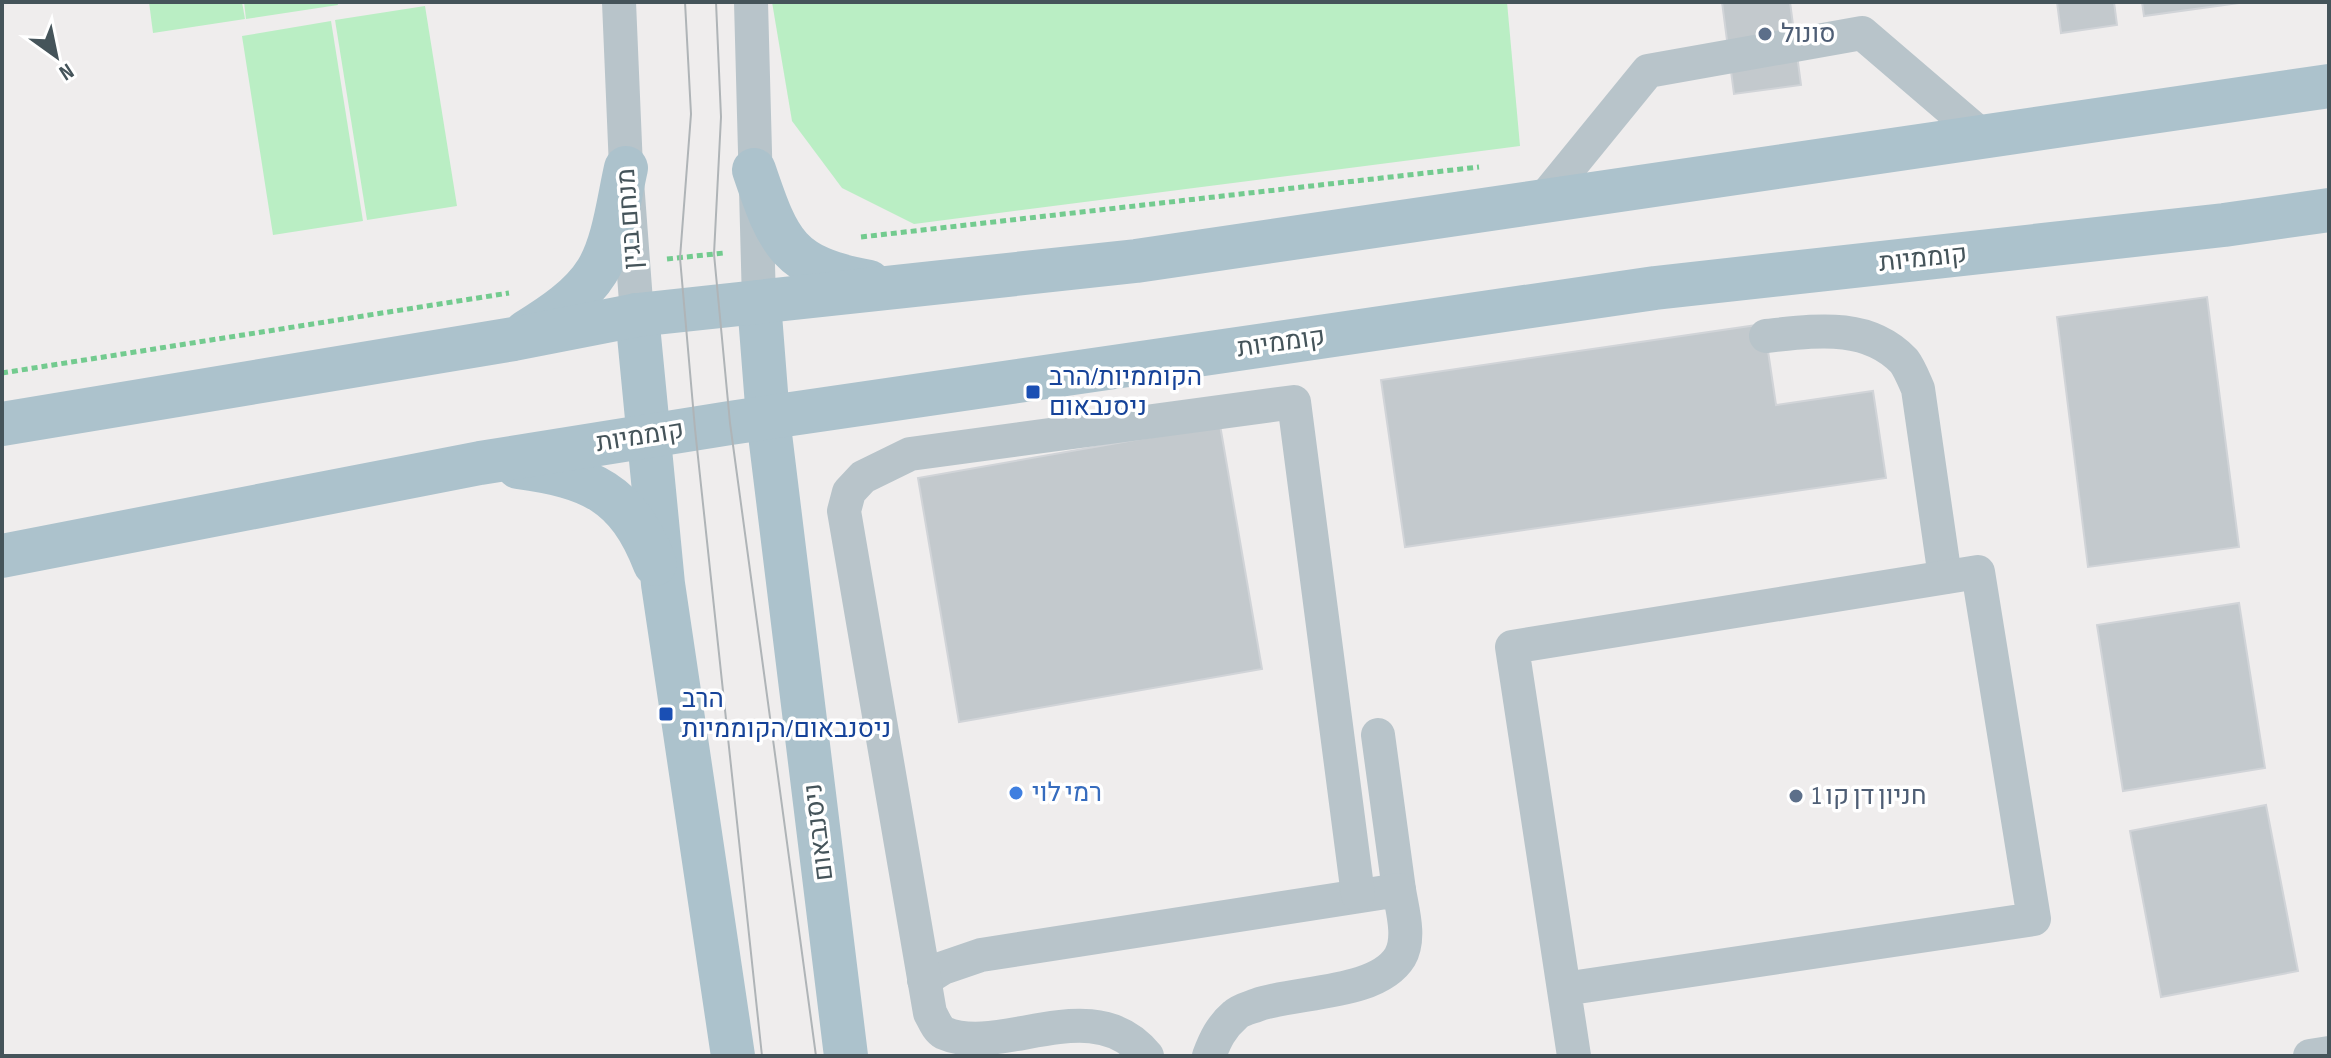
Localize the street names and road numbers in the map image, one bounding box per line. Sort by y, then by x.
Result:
street label: מנחם בגין [611,167,649,271]
street label: קוממיות [1877,239,1969,279]
street label: קוממיות [1235,321,1327,365]
street label: קוממיות [594,415,686,459]
street label: ניסנבאום [798,782,840,882]

